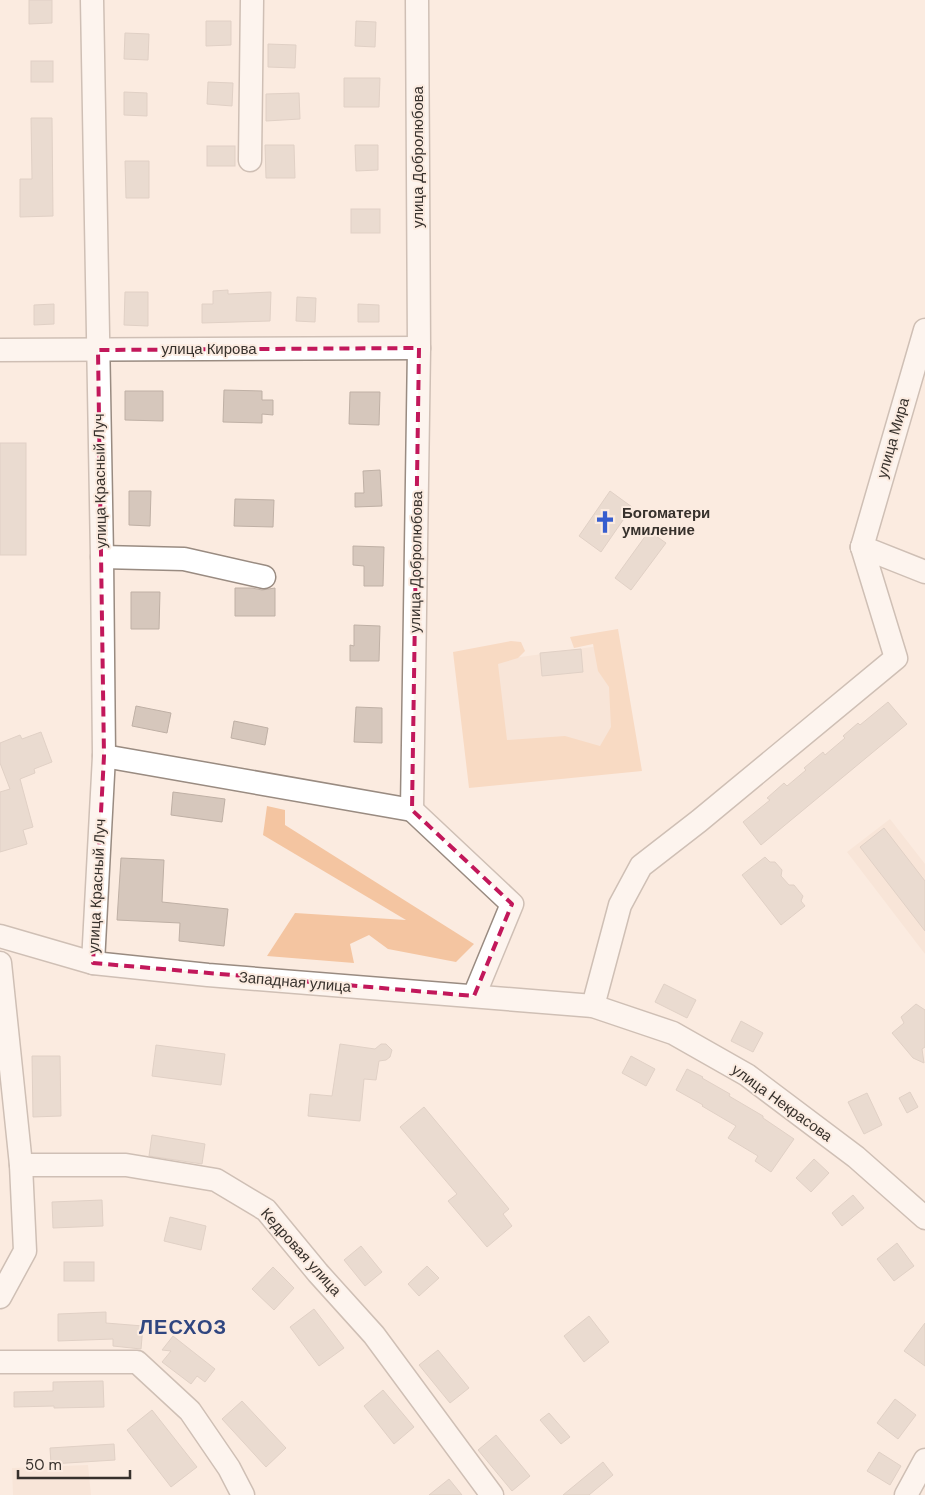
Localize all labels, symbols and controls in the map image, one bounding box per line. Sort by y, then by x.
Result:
street label: улица Добролюбова [408,85,428,228]
street label: улица Кирова [161,339,257,359]
street label: улица Мира [872,395,914,481]
street label: улица Красный Луч [89,413,111,549]
street label: улица Добролюбова [405,490,427,633]
place label: Богоматери умиление [622,503,710,540]
church icon: Богоматери умиление [592,509,618,535]
street label: улица Красный Луч [83,818,111,954]
street label: Западная улица [238,967,353,997]
street label: улица Некрасова [728,1060,837,1147]
street label: Кедровая улица [256,1204,346,1301]
district label: ЛЕСХОЗ [139,1314,227,1340]
scale bar [18,1448,130,1480]
text: 50 m [25,1455,62,1475]

